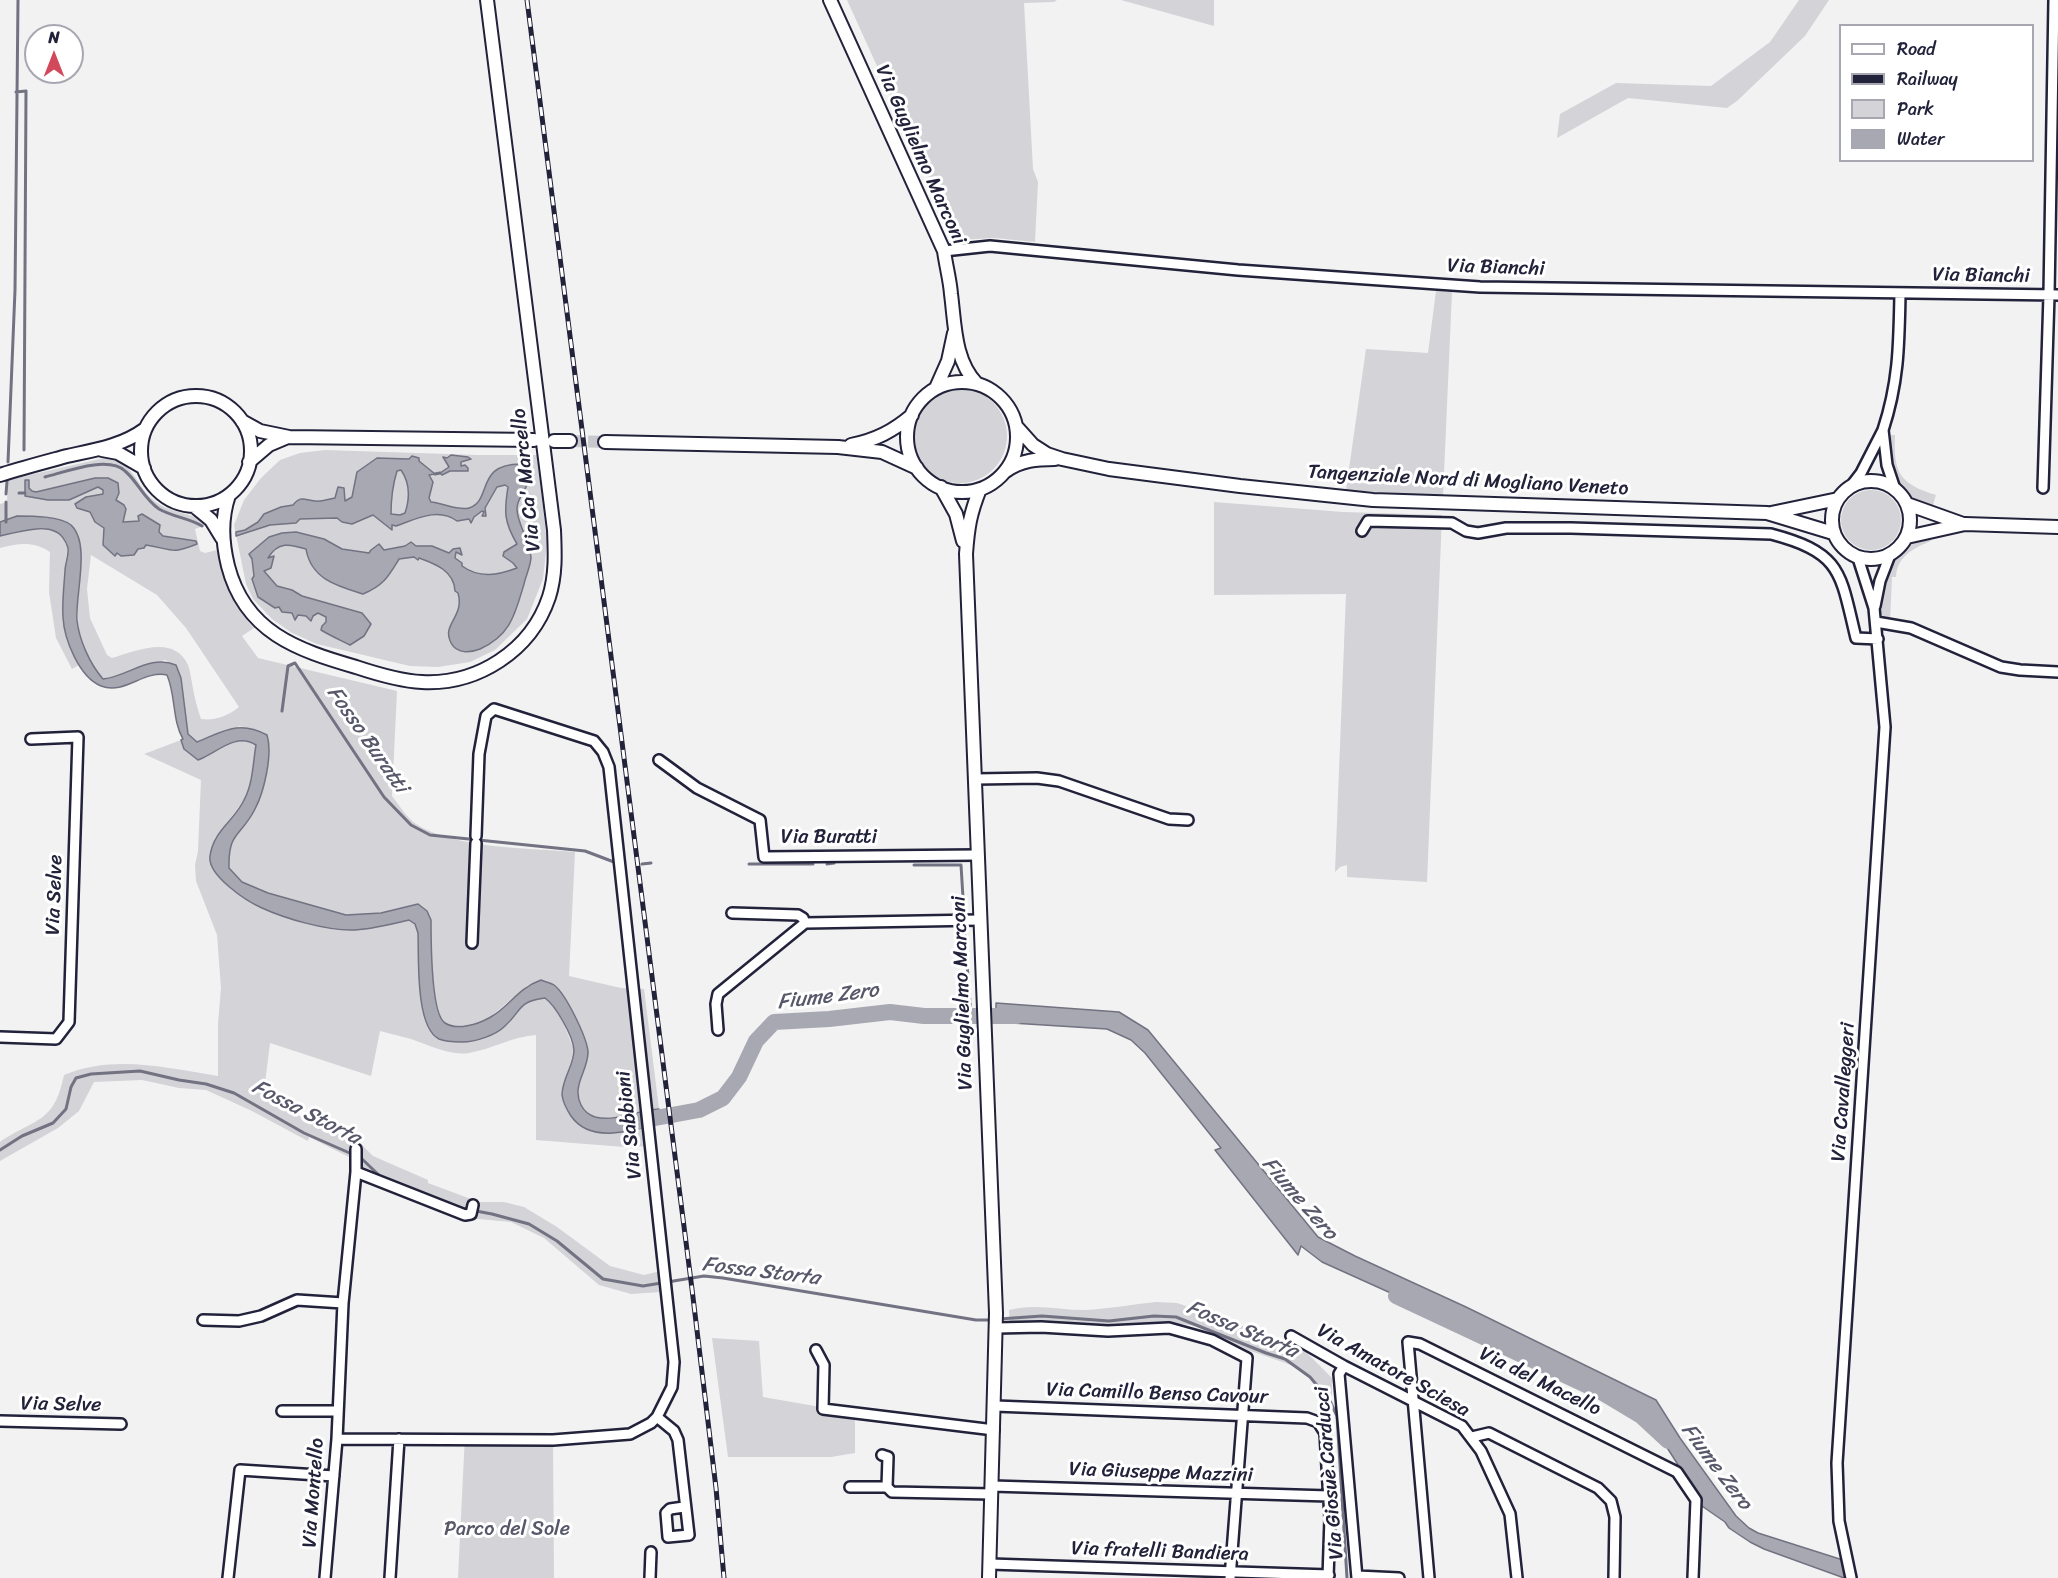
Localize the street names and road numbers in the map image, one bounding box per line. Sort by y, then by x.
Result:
street label: Via Guglielmo Marconi [870,61,970,249]
street label: Via Bianchi [1447,254,1545,282]
street label: Via Bianchi [1932,263,2030,289]
street label: Via Ca' Marcello [508,407,546,553]
street label: Tangenziale Nord di Mogliano Veneto [1307,461,1629,501]
street label: Via Buratti [781,826,877,850]
street label: Via Selve [42,854,68,936]
street label: Via Guglielmo Marconi [948,896,978,1090]
street label: Via Cavalleggeri [1827,1021,1861,1163]
street label: Via Sabbioni [612,1070,648,1180]
street label: Via Amatore Sciesa [1313,1319,1473,1423]
street label: Via del Macello [1475,1342,1605,1422]
street label: Via Camillo Benso Cavour [1046,1378,1268,1410]
street label: Via Giosuè Carducci [1310,1385,1350,1561]
street label: Via Selve [20,1392,102,1418]
street label: Via Montello [298,1437,330,1549]
street label: Via Giuseppe Mazzini [1069,1458,1253,1488]
street label: Via fratelli Bandiera [1071,1537,1249,1567]

